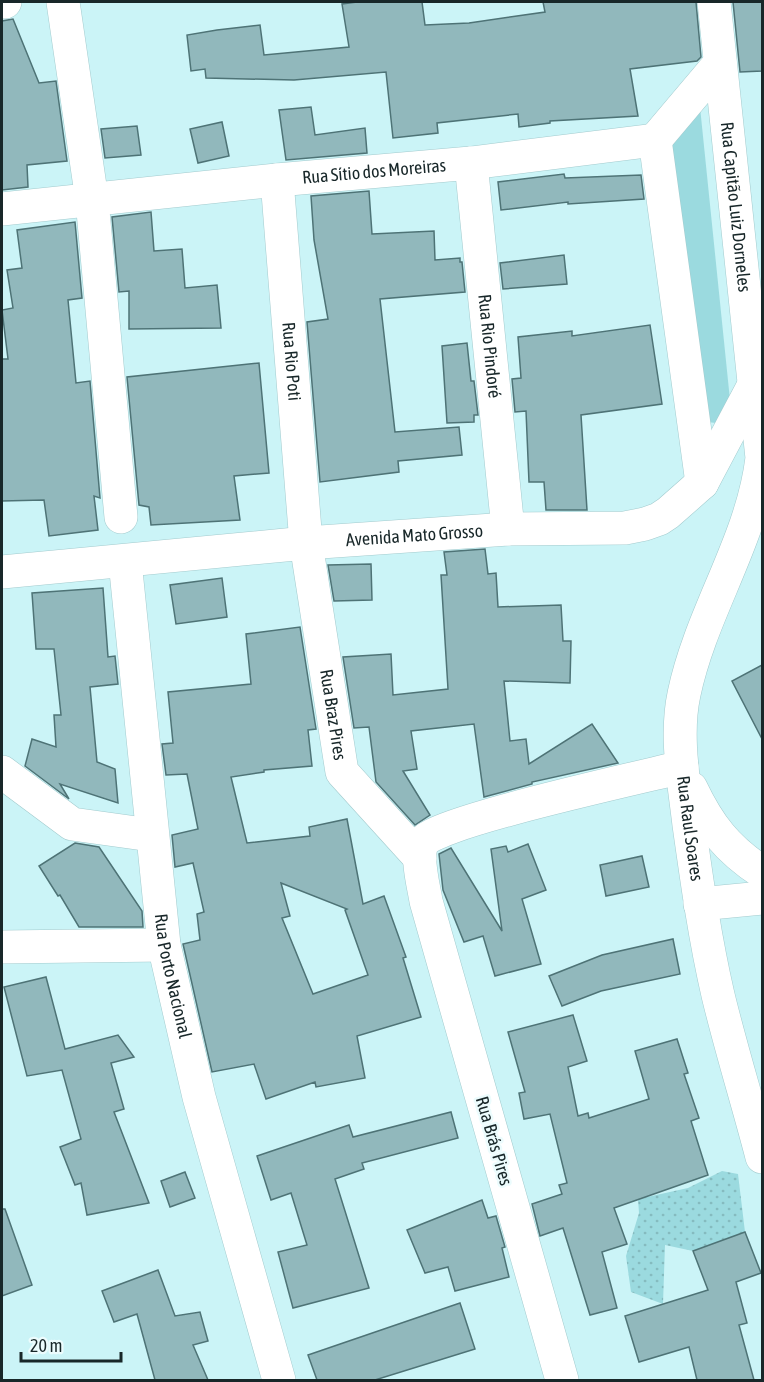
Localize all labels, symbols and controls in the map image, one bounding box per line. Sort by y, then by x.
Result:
street label: Rua Capitão Luiz Dorneles [717,121,755,293]
street label: Rua Sítio dos Moreiras [301,154,447,188]
street label: Rua Rio Pindoré [474,293,506,399]
street label: Rua Rio Poti [278,321,306,402]
street label: Avenida Mato Grosso [345,520,484,550]
street label: Rua Braz Pires [316,668,351,762]
street label: Rua Raul Soares [673,775,708,883]
street label: Rua Porto Nacional [151,913,196,1041]
street label: Rua Brás Pires [472,1094,517,1188]
scale bar [21,1325,122,1363]
text: 20 m [30,1335,62,1356]

